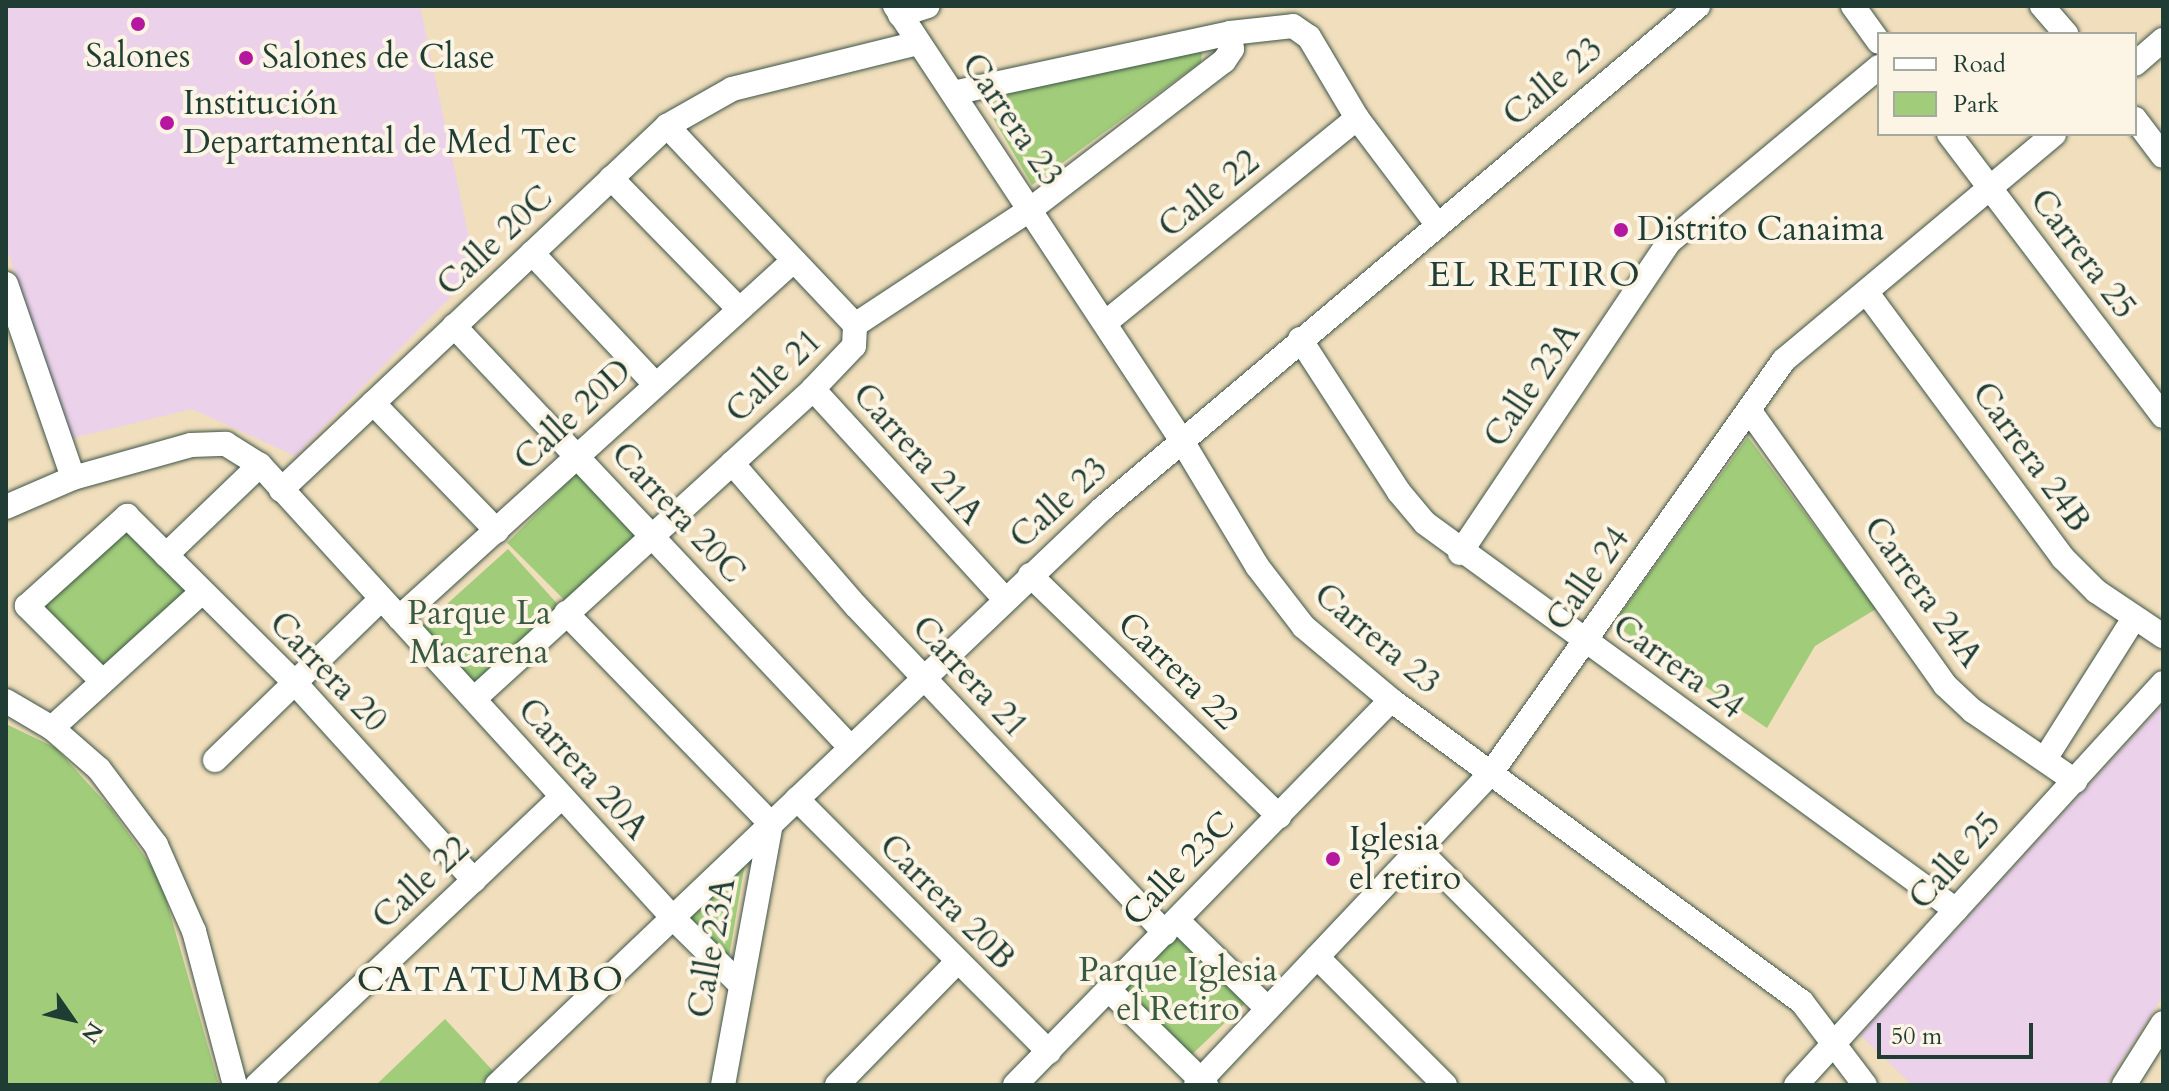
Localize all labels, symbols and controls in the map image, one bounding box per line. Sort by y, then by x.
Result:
marker: Salones [129,15,147,33]
street label: Calle 23 [1495,29,1611,135]
legend [1877,32,2137,136]
place label: Salones [86,37,190,77]
place label: Salones de Clase [262,38,495,78]
street label: Carrera 23 [953,46,1071,194]
text: Road [1953,48,2006,81]
marker: Salones de Clase [237,49,255,67]
place label: Institución Departamental de Med Tec [183,83,577,162]
text: Park [1953,88,1999,121]
marker: Institución Departamental de Med Tec [158,114,176,132]
street label: Calle 22 [1151,141,1267,247]
street label: Calle 20C [429,177,561,305]
street label: Carrera 25 [2021,181,2145,327]
place label: Distrito Canaima [1637,210,1884,250]
marker: Distrito Canaima [1612,221,1630,239]
district label: EL RETIRO [1428,253,1642,297]
street label: Calle 23A [1476,315,1588,455]
street label: Calle 21 [718,321,830,431]
street label: Calle 20D [506,351,640,479]
street label: Carrera 24B [1963,374,2099,540]
street label: Carrera 21A [844,375,992,533]
street label: Carrera 20C [602,434,754,592]
street label: Calle 23 [1002,449,1116,557]
street label: Carrera 24A [1855,509,1991,675]
street label: Calle 24 [1538,519,1638,639]
street label: Carrera 23 [1306,575,1448,703]
park label: Parque La Macarena [407,593,551,672]
street label: Carrera 20 [261,603,395,741]
street label: Carrera 22 [1109,604,1247,738]
street label: Carrera 24 [1605,606,1751,728]
street label: Carrera 21 [903,608,1037,746]
street label: Carrera 20A [509,690,657,848]
street label: Calle 23C [1115,803,1243,935]
street label: Calle 25 [1901,804,2009,918]
place label: Iglesia el retiro [1349,819,1461,898]
street label: Carrera 20B [871,826,1023,978]
street label: Calle 22 [364,828,478,938]
marker: Iglesia el retiro [1324,850,1342,868]
street label: Calle 23A [680,875,744,1021]
park label: Parque Iglesia el Retiro [1078,950,1278,1030]
district label: CATATUMBO [357,958,625,1002]
north arrow [32,979,112,1059]
scale bar [1881,1007,2037,1057]
text: N [74,1016,110,1049]
text: 50 m [1891,1020,1942,1053]

